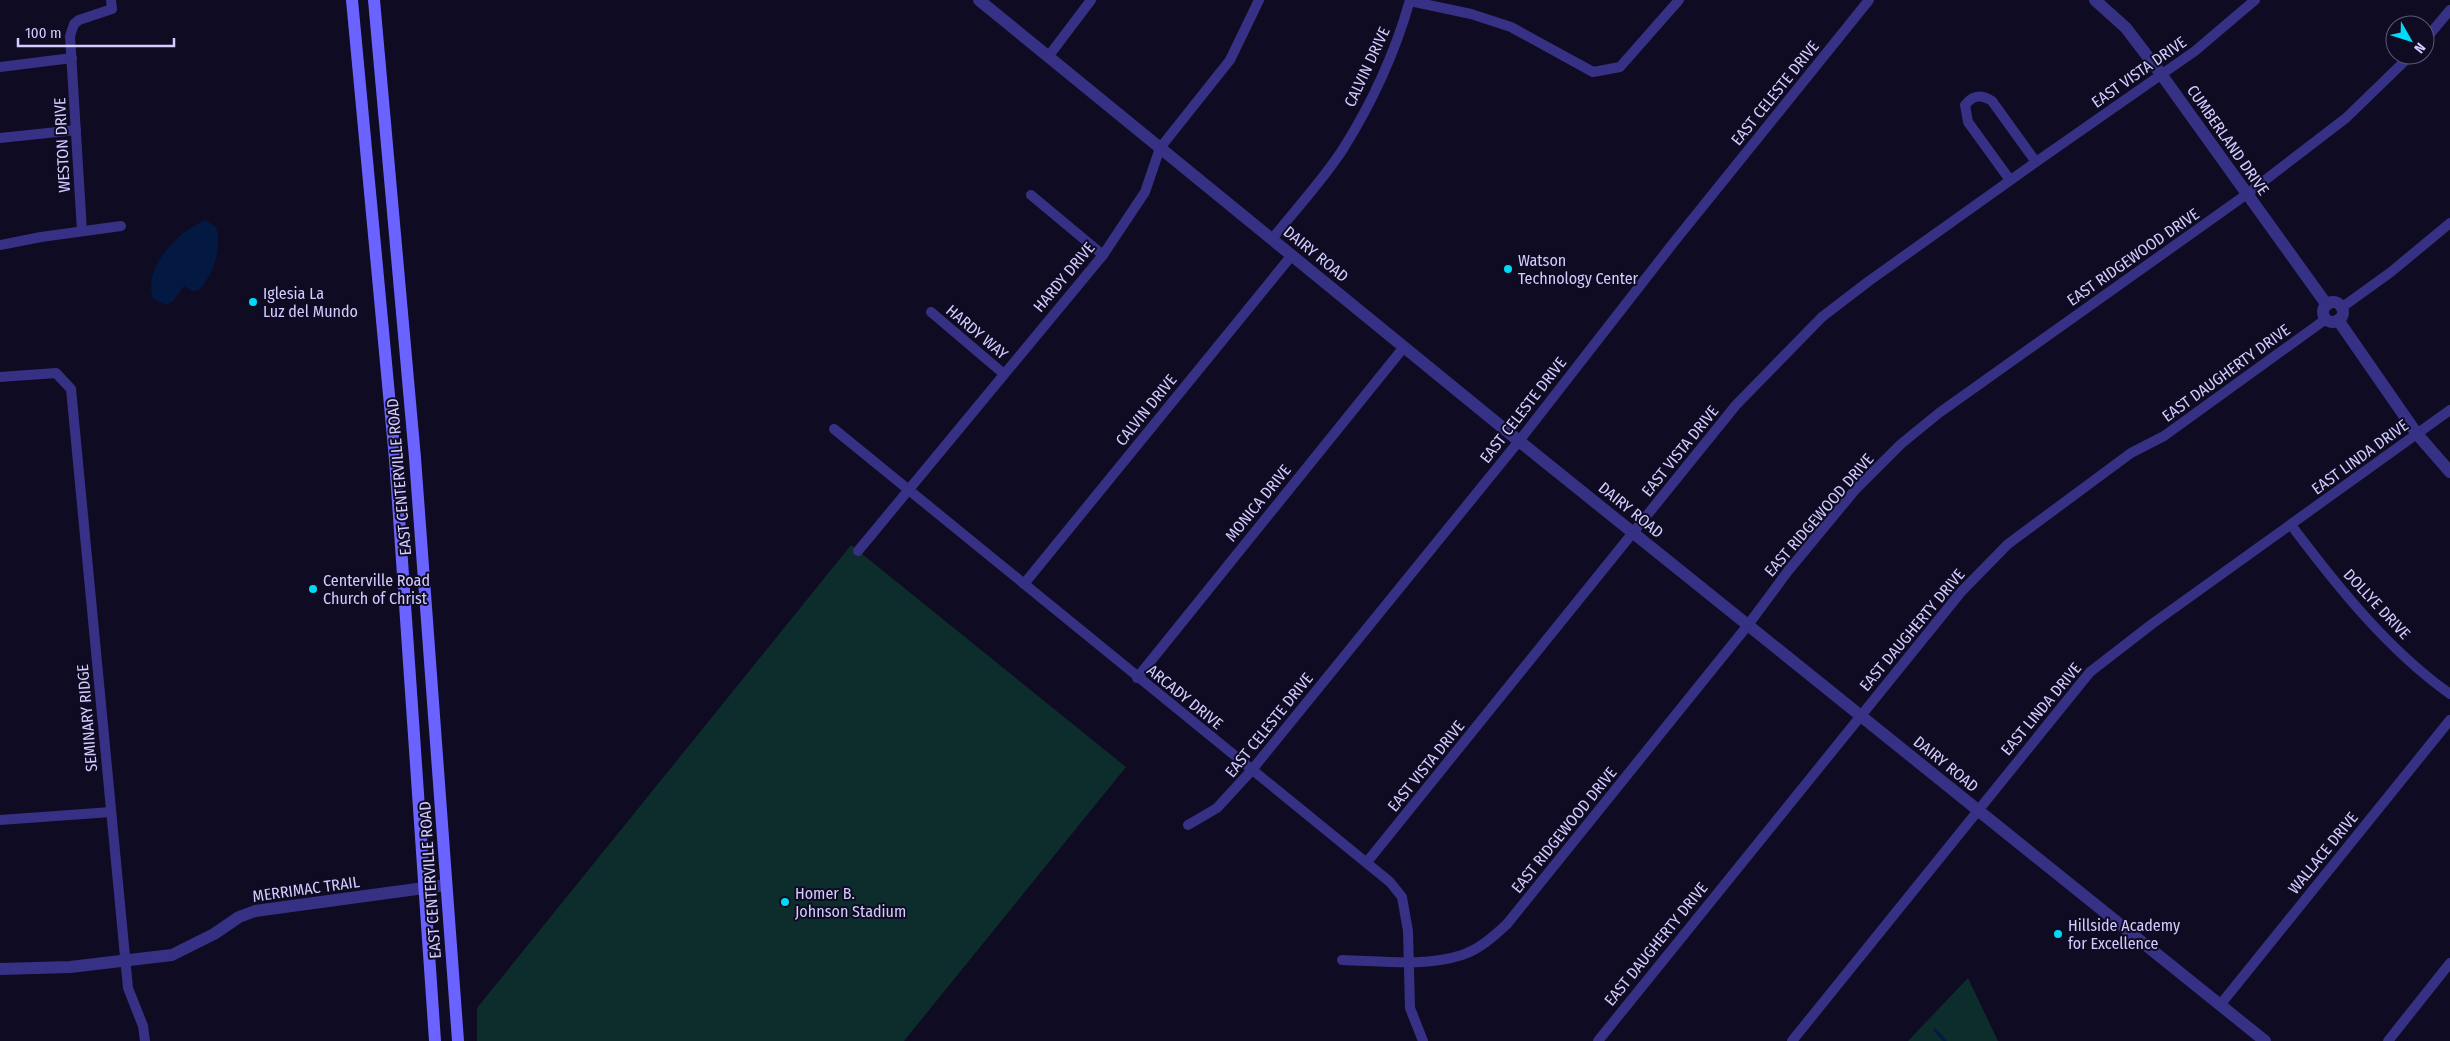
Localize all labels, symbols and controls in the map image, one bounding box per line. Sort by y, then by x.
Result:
scale bar [18,15,174,47]
north arrow [2385,15,2435,65]
text: 100 m [25,24,62,42]
street label: CALVIN DRIVE [1340,24,1394,110]
street label: EAST VISTA DRIVE [2088,32,2190,112]
street label: EAST CELESTE DRIVE [1727,37,1823,149]
text: N [2410,39,2429,56]
street label: CUMBERLAND DRIVE [2183,81,2273,199]
street label: WESTON DRIVE [50,97,74,193]
street label: EAST RIDGEWOOD DRIVE [2063,204,2203,310]
street label: DAIRY ROAD [1280,222,1352,286]
street label: HARDY DRIVE [1029,238,1099,316]
place label: Watson Technology Center [1518,251,1639,288]
marker: Watson Technology Center [1502,263,1514,275]
place label: Iglesia La Luz del Mundo [263,284,358,321]
marker: Iglesia La Luz del Mundo [247,296,259,308]
street label: HARDY WAY [942,301,1012,363]
street label: EAST DAUGHERTY DRIVE [2158,320,2294,426]
street label: EAST CELESTE DRIVE [1476,353,1570,467]
street label: CALVIN DRIVE [1112,371,1180,449]
street label: EAST CENTERVILLE ROAD [383,398,415,556]
street label: EAST VISTA DRIVE [1638,402,1722,500]
street label: EAST LINDA DRIVE [2308,416,2412,498]
street label: EAST RIDGEWOOD DRIVE [1760,450,1878,580]
street label: MONICA DRIVE [1221,461,1295,545]
street label: DAIRY ROAD [1595,478,1667,542]
street label: EAST DAUGHERTY DRIVE [1855,565,1969,695]
street label: DOLLYE DRIVE [2340,565,2414,643]
place label: Centerville Road Church of Christ [323,571,430,608]
marker: Centerville Road Church of Christ [307,583,319,595]
street label: EAST LINDA DRIVE [1997,659,2085,759]
street label: ARCADY DRIVE [1143,661,1227,733]
street label: SEMINARY RIDGE [73,663,101,773]
street label: EAST CELESTE DRIVE [1221,669,1317,781]
street label: EAST VISTA DRIVE [1384,717,1468,815]
street label: DAIRY ROAD [1910,732,1982,796]
street label: EAST RIDGEWOOD DRIVE [1507,763,1621,897]
street label: EAST CENTERVILLE ROAD [415,801,445,959]
street label: WALLACE DRIVE [2284,808,2362,898]
street label: MERRIMAC TRAIL [251,872,361,906]
street label: EAST DAUGHERTY DRIVE [1600,878,1712,1010]
place label: Homer B. Johnson Stadium [795,884,906,921]
marker: Homer B. Johnson Stadium [779,896,791,908]
place label: Hillside Academy for Excellence [2068,916,2181,953]
marker: Hillside Academy for Excellence [2052,928,2064,940]

